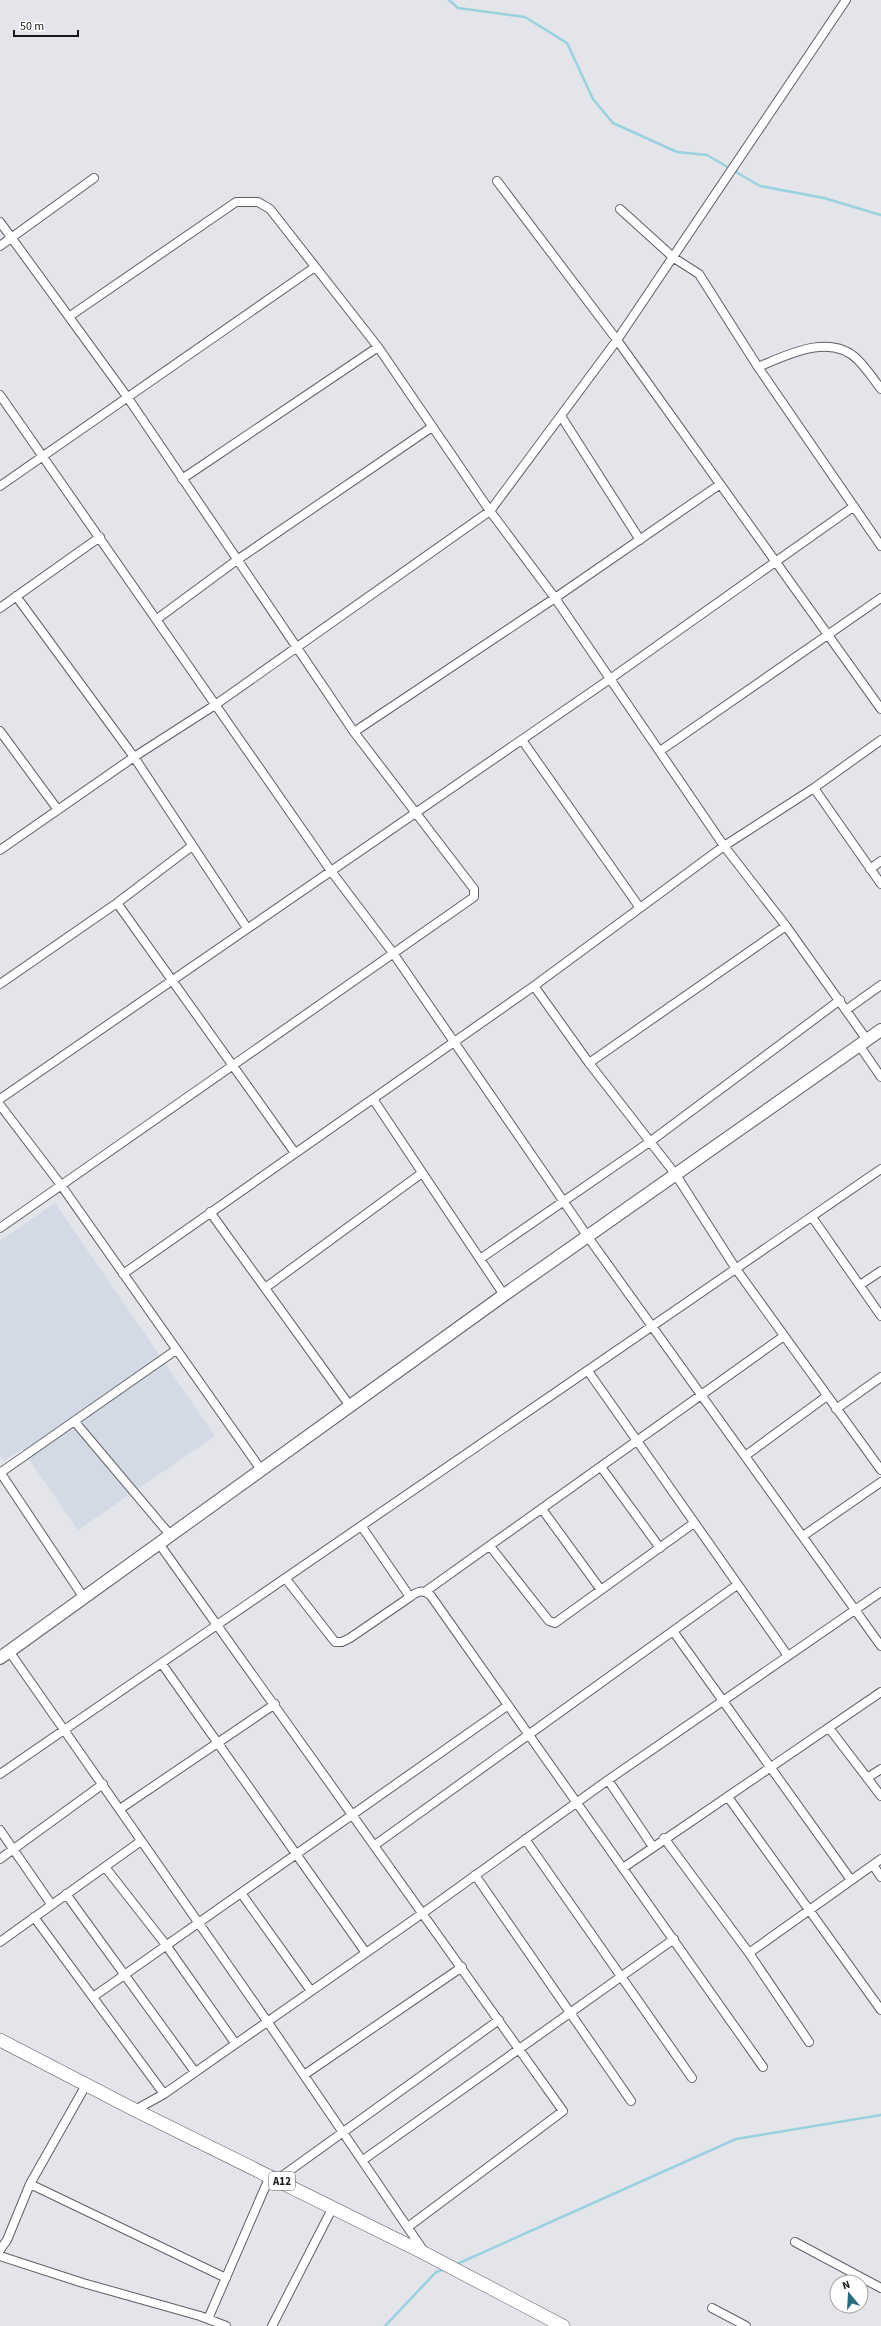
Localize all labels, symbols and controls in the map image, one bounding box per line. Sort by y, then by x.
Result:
scale bar [14,12,78,38]
text: 50 m [20,18,44,35]
road number: A12 [269,2172,295,2190]
north arrow [829,2274,869,2314]
text: N [840,2277,852,2293]

